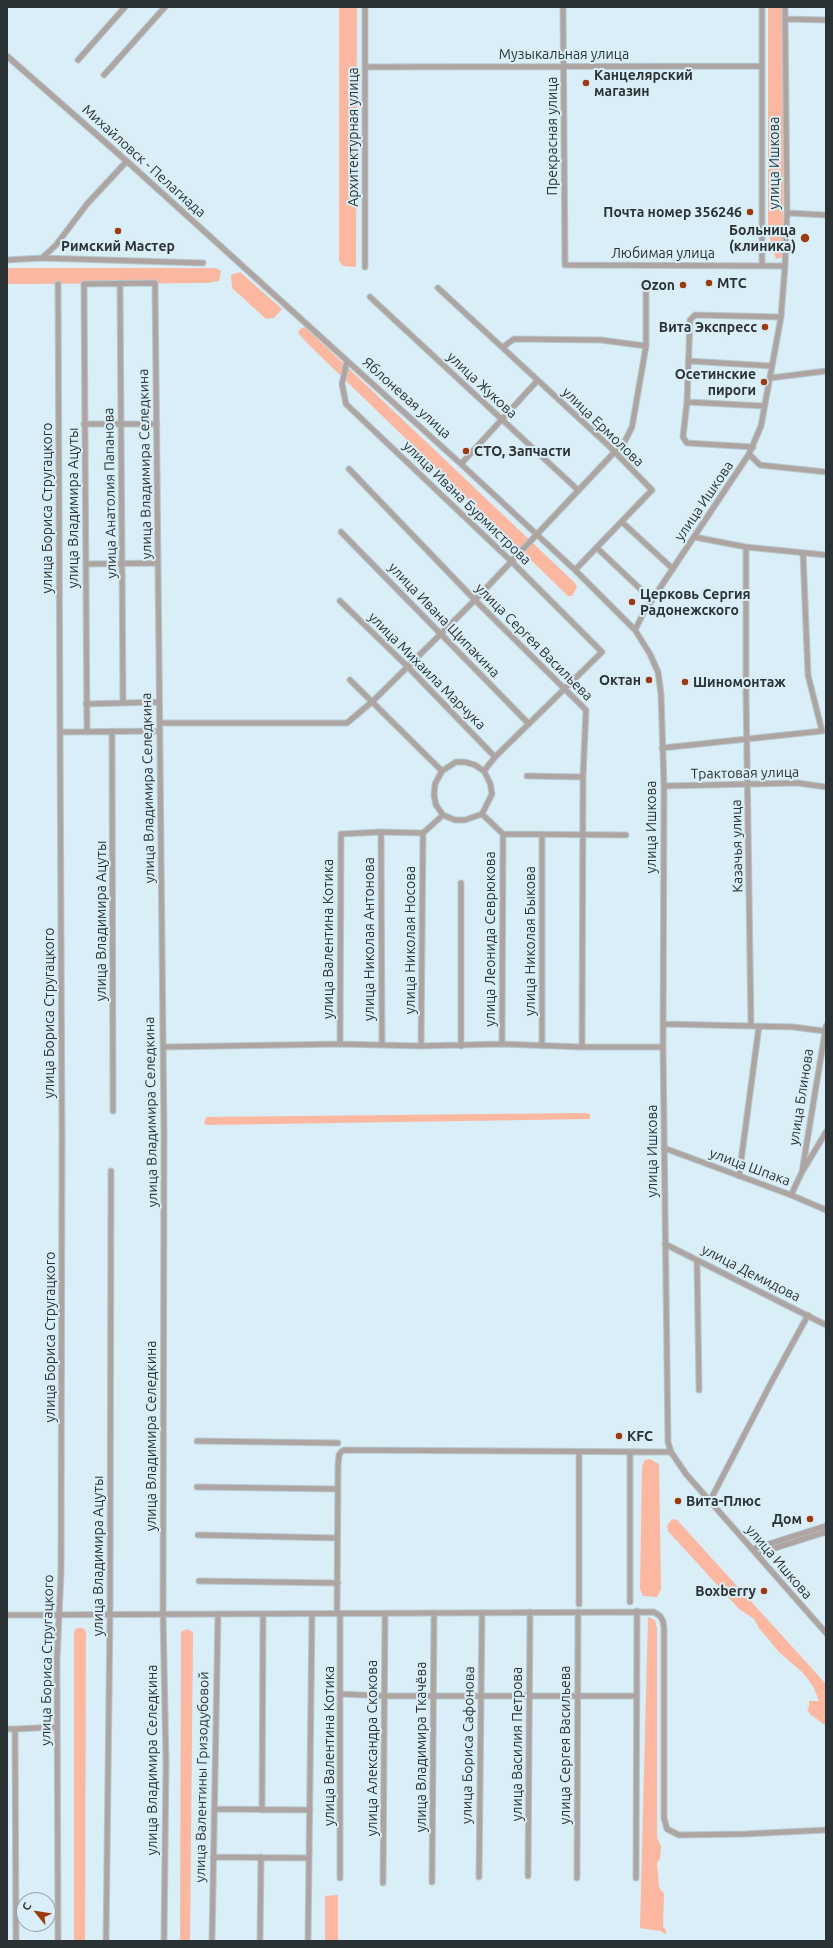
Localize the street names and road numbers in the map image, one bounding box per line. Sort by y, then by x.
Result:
street label: Музыкальная улица [499,46,629,62]
street label: Архитектурная улица [345,67,361,207]
street label: Прекрасная улица [544,76,560,196]
street label: Михайловск - Пелагиада [79,101,209,221]
street label: улица Ишкова [766,117,782,209]
street label: Любимая улица [611,245,715,261]
street label: улица Жукова [443,348,521,422]
street label: Яблоневая улица [359,354,455,442]
street label: улица Владимира Селедкина [135,369,155,559]
street label: улица Ермолова [559,384,647,470]
street label: улица Анатолия Папанова [100,407,120,579]
street label: улица Бориса Стругацкого [39,422,55,594]
street label: улица Владимира Ацуты [65,428,81,588]
street label: улица Ивана Бурмистрова [400,437,534,569]
street label: улица Ишкова [671,458,737,544]
street label: улица Ивана Щипакина [385,559,503,681]
street label: улица Сергея Васильева [472,580,596,704]
street label: улица Михаила Марчука [365,609,489,733]
street label: улица Владимира Селедкина [138,693,158,883]
street label: Трактовая улица [691,764,799,782]
street label: улица Ишкова [643,781,659,873]
street label: Казачья улица [728,799,746,893]
street label: улица Владимира Ацуты [93,841,109,1001]
street label: улица Леонида Севрюкова [482,851,498,1027]
street label: улица Николая Антонова [361,857,377,1021]
street label: улица Валентина Котика [320,859,336,1019]
street label: улица Николая Носова [402,866,418,1014]
street label: улица Николая Быкова [522,866,538,1016]
street label: улица Бориса Стругацкого [41,927,57,1099]
street label: улица Владимира Селедкина [141,1017,161,1207]
street label: улица Блинова [785,1047,817,1147]
street label: улица Ишкова [644,1105,660,1197]
street label: улица Шпака [707,1145,793,1189]
street label: улица Демидова [699,1241,803,1305]
street label: улица Бориса Стругацкого [42,1251,58,1423]
street label: улица Владимира Селедкина [143,1341,159,1531]
street label: улица Владимира Ацуты [90,1476,106,1636]
street label: улица Ишкова [742,1521,816,1603]
street label: улица Бориса Стругацкого [37,1574,57,1746]
street label: улица Александра Скокова [364,1660,380,1836]
street label: улица Владимира Ткачёва [413,1662,429,1832]
street label: улица Владимира Селедкина [144,1665,160,1855]
street label: улица Сергея Васильева [557,1665,573,1825]
street label: улица Валентина Котика [321,1666,337,1826]
street label: улица Бориса Сафонова [458,1666,478,1824]
street label: улица Василия Петрова [509,1667,525,1821]
street label: улица Валентины Гризодубовой [192,1671,212,1883]

